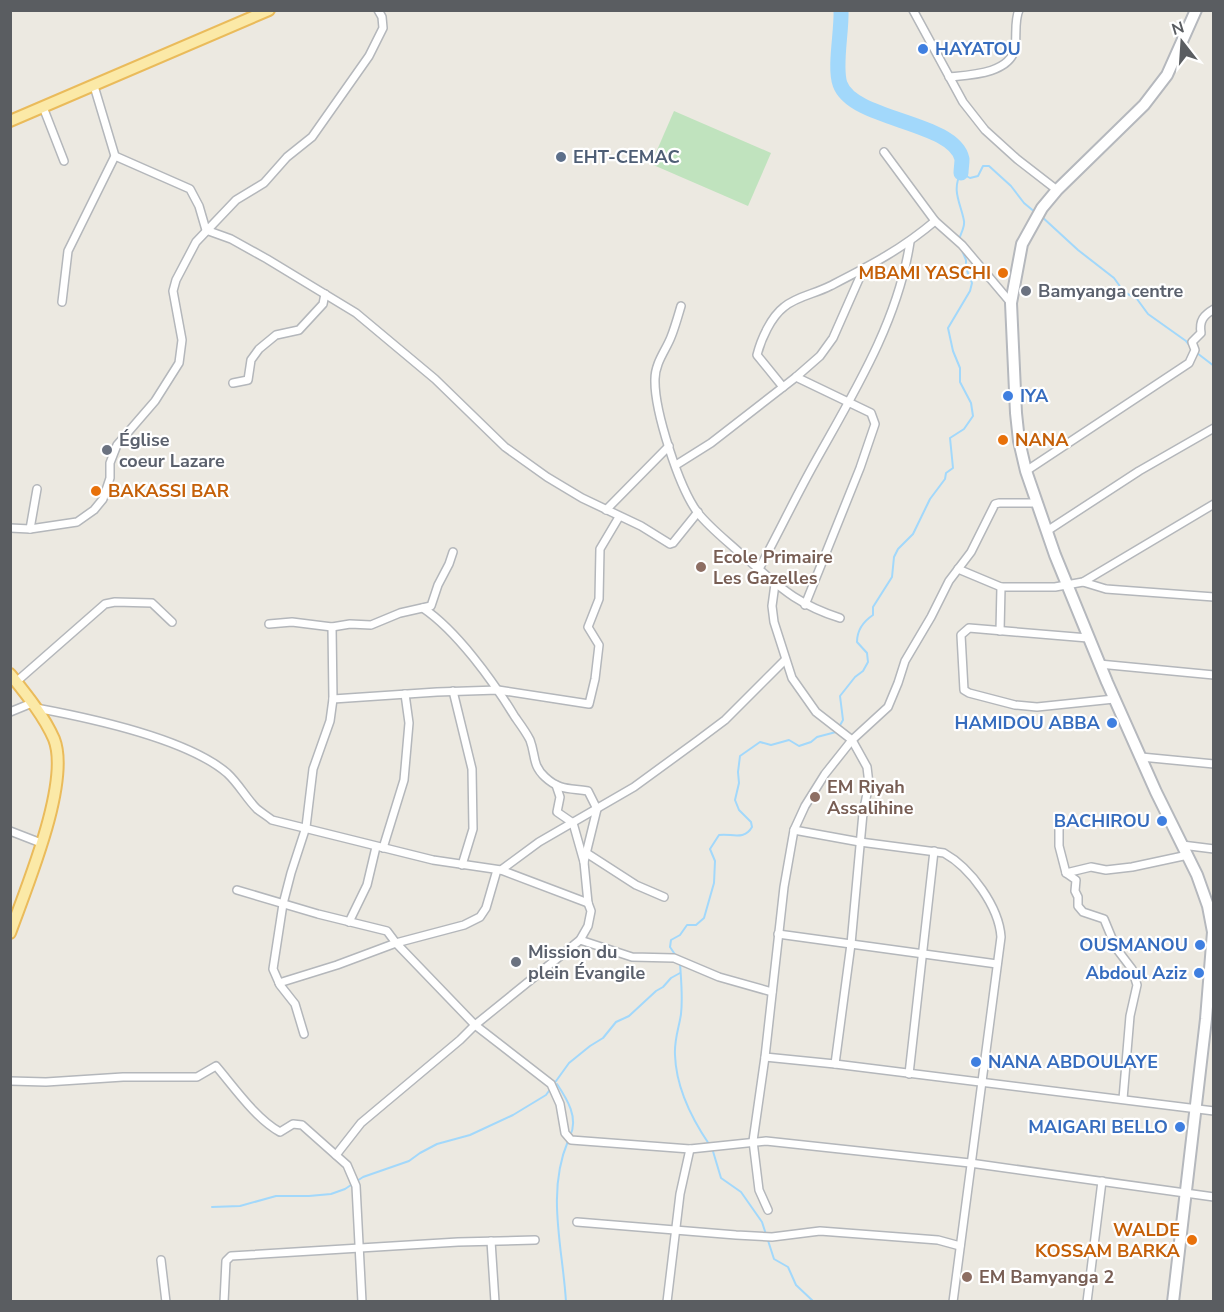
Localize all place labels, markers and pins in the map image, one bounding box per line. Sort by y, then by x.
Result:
place label: HAYATOU [935,37,1021,61]
marker: HAYATOU [916,42,930,56]
place label: EHT-CEMAC [573,145,680,169]
marker: EHT-CEMAC [554,150,568,164]
place label: MBAMI YASCHI [858,261,991,285]
marker: MBAMI YASCHI [996,266,1010,280]
place label: Bamyanga centre [1038,279,1184,303]
marker: Bamyanga centre [1019,284,1033,298]
place label: IYA [1020,384,1049,408]
marker: IYA [1001,389,1015,403]
place label: Église coeur Lazare [119,428,225,473]
place label: NANA [1015,428,1069,452]
marker: NANA [996,433,1010,447]
marker: Église coeur Lazare [100,443,114,457]
place label: BAKASSI BAR [108,479,230,503]
marker: BAKASSI BAR [89,484,103,498]
place label: Ecole Primaire Les Gazelles [713,545,833,590]
marker: Ecole Primaire Les Gazelles [694,560,708,574]
place label: HAMIDOU ABBA [955,711,1101,735]
marker: HAMIDOU ABBA [1105,716,1119,730]
place label: EM Riyah Assalihine [827,775,914,820]
marker: EM Riyah Assalihine [808,790,822,804]
place label: BACHIROU [1054,809,1150,833]
marker: BACHIROU [1155,814,1169,828]
place label: OUSMANOU [1079,933,1188,957]
marker: OUSMANOU [1193,938,1207,952]
place label: Mission du plein Évangile [528,940,646,985]
marker: Mission du plein Évangile [509,955,523,969]
place label: Abdoul Aziz [1086,961,1187,985]
marker: Abdoul Aziz [1192,966,1206,980]
place label: NANA ABDOULAYE [988,1050,1158,1074]
marker: NANA ABDOULAYE [969,1055,983,1069]
place label: MAIGARI BELLO [1028,1115,1168,1139]
marker: MAIGARI BELLO [1173,1120,1187,1134]
place label: WALDE KOSSAM BARKA [1035,1218,1181,1263]
marker: WALDE KOSSAM BARKA [1185,1233,1199,1247]
place label: EM Bamyanga 2 [979,1265,1114,1289]
marker: EM Bamyanga 2 [960,1270,974,1284]

